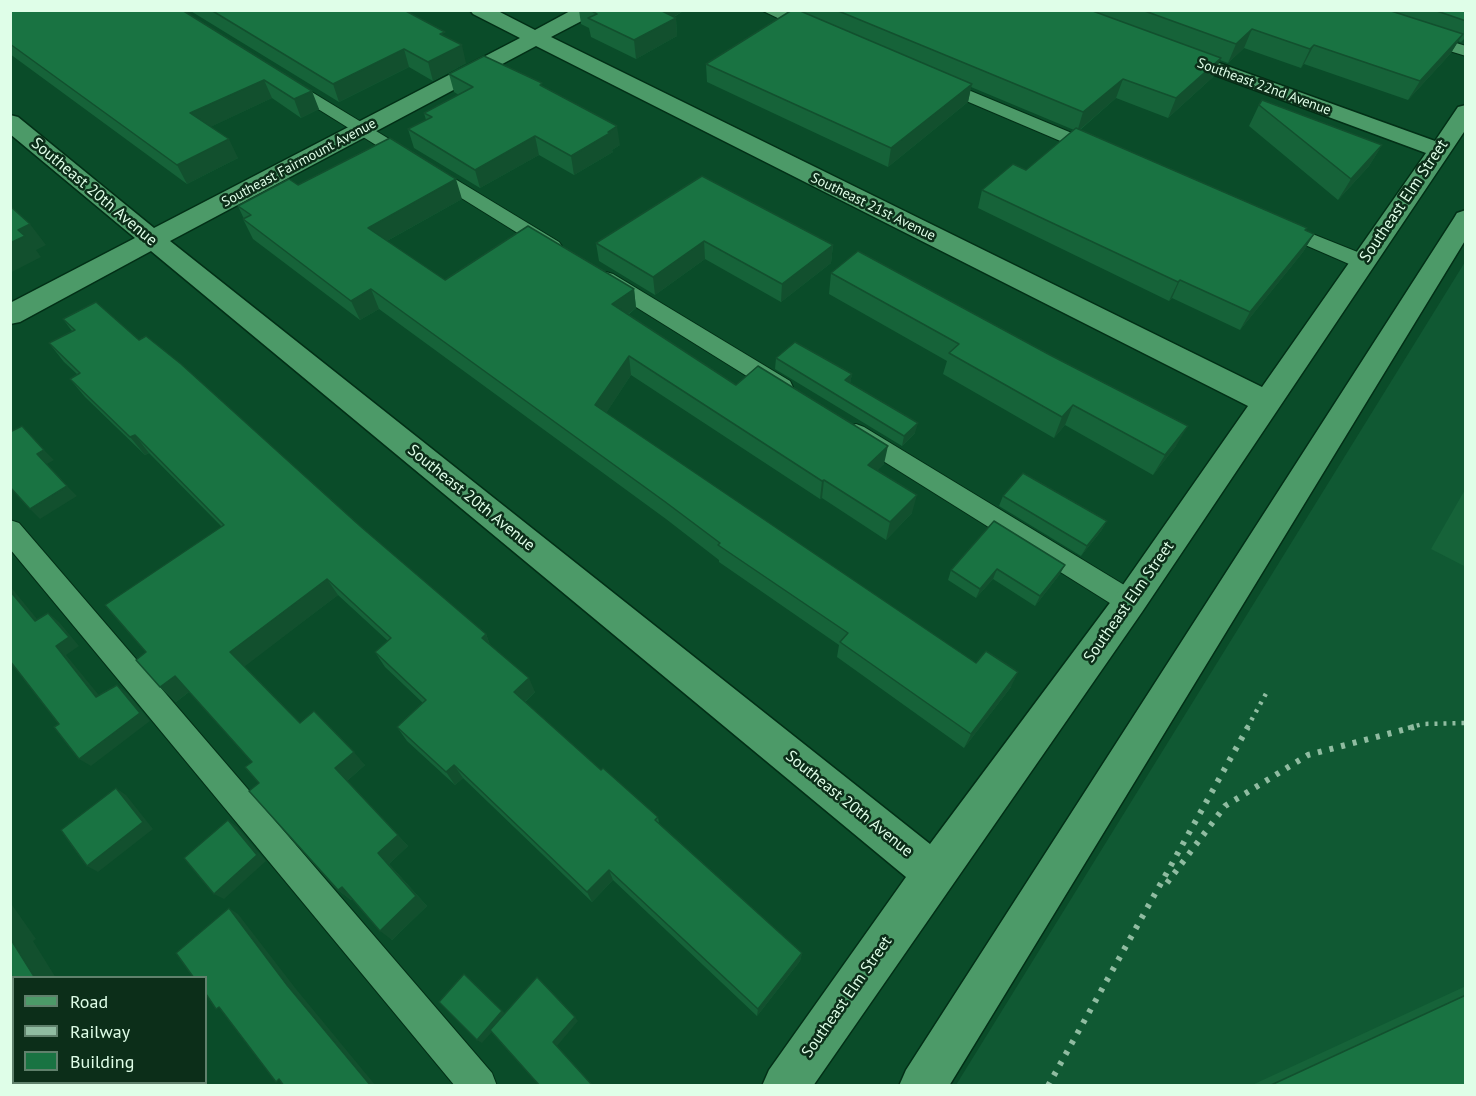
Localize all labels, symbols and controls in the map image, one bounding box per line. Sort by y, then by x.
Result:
street label: Southeast 22nd Avenue [1195,55,1333,119]
street label: Southeast Fairmount Avenue [219,115,379,211]
street label: Southeast 20th Avenue [27,134,161,250]
street label: Southeast Elm Street [1356,136,1452,266]
street label: Southeast 21st Avenue [808,169,938,245]
street label: Southeast 20th Avenue [403,441,539,555]
street label: Southeast Elm Street [1080,538,1178,666]
street label: Southeast 20th Avenue [781,747,917,861]
street label: Southeast Elm Street [798,933,896,1061]
legend [12,976,207,1084]
text: Road [70,990,108,1013]
text: Railway [70,1020,130,1043]
text: Building [70,1050,134,1073]

